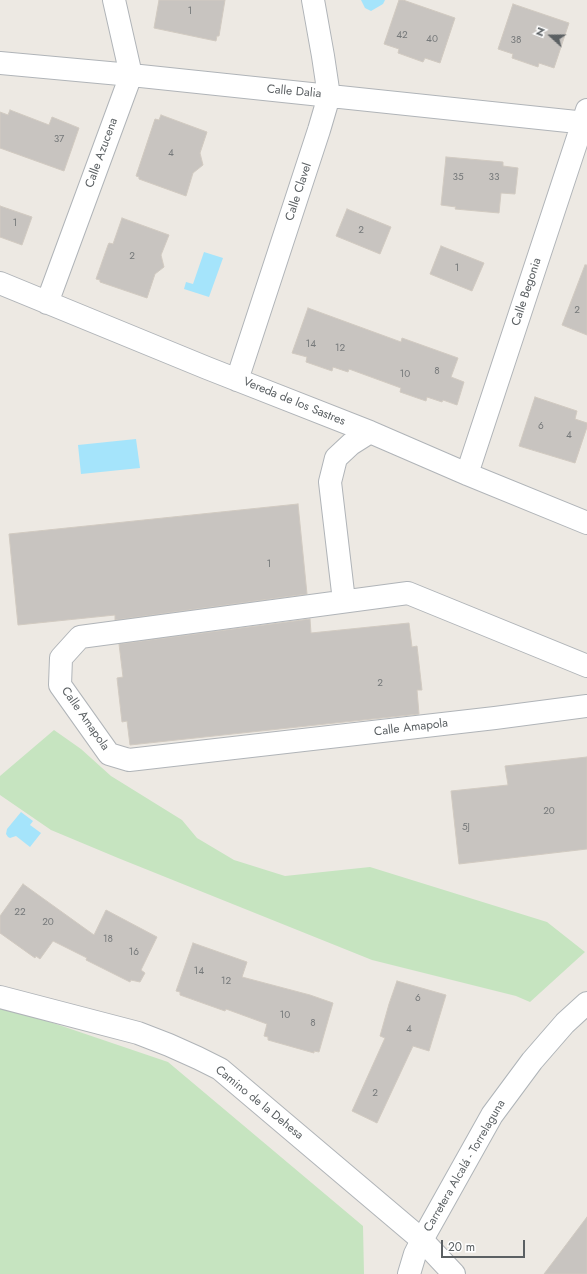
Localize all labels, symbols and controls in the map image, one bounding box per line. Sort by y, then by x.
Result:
house number: 1 [188,6,192,18]
north arrow [531,16,571,56]
text: N [531,25,549,39]
house number: 42 [396,30,408,42]
house number: 40 [426,34,438,46]
house number: 38 [511,35,521,47]
street label: Calle Dalia [266,82,322,102]
street label: Calle Azucena [83,116,121,190]
house number: 37 [54,134,64,146]
house number: 4 [168,148,174,160]
street label: Calle Clavel [283,161,315,223]
house number: 35 [452,172,464,184]
house number: 33 [489,172,499,184]
house number: 1 [13,218,17,230]
house number: 2 [358,225,364,237]
house number: 2 [129,251,135,263]
street label: Calle Begonia [509,256,545,328]
house number: 1 [455,263,459,275]
house number: 2 [574,305,580,317]
house number: 14 [306,339,316,351]
house number: 12 [335,343,345,355]
house number: 8 [434,366,440,378]
house number: 10 [400,369,410,381]
street label: Vereda de los Sastres [241,375,347,429]
house number: 6 [538,421,544,433]
house number: 4 [566,430,572,442]
house number: 1 [267,559,271,571]
house number: 2 [377,678,383,690]
street label: Calle Amapola [58,684,112,754]
street label: Calle Amapola [373,716,449,740]
house number: 20 [543,806,555,818]
house number: 5J [462,822,470,834]
house number: 22 [14,907,26,919]
house number: 20 [42,917,54,929]
house number: 18 [103,934,113,946]
house number: 16 [129,947,139,959]
house number: 14 [194,966,204,978]
house number: 12 [221,976,231,988]
house number: 6 [415,993,421,1005]
house number: 10 [280,1010,290,1022]
house number: 8 [310,1018,316,1030]
house number: 4 [406,1024,412,1036]
street label: Camino de la Dehesa [212,1063,306,1143]
house number: 2 [372,1088,378,1100]
street label: Carretera Alcalá - Torrelaguna [421,1097,509,1235]
scale bar [443,1232,527,1258]
text: 20 m [448,1238,475,1256]

